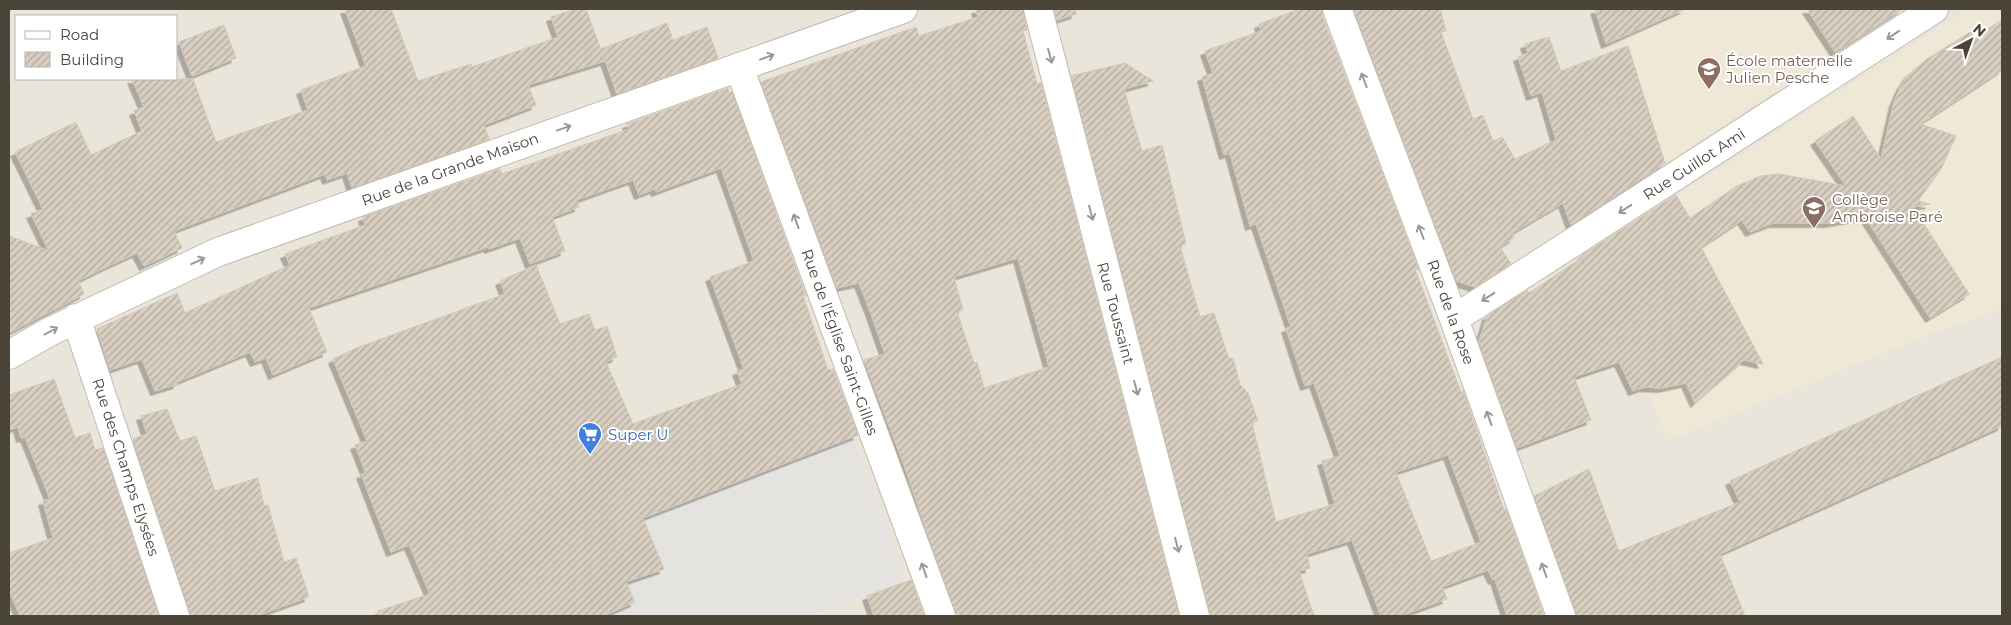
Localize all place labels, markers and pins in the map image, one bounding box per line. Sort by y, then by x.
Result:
place label: École maternelle Julien Pesche [1725,51,1853,87]
school or university icon: École maternelle Julien Pesche [1696,56,1722,90]
place label: Collège Ambroise Paré [1832,190,1943,226]
school or university icon: Collège Ambroise Paré [1801,195,1827,229]
supermarket icon: Super U [577,421,603,455]
place label: Super U [608,425,668,444]

